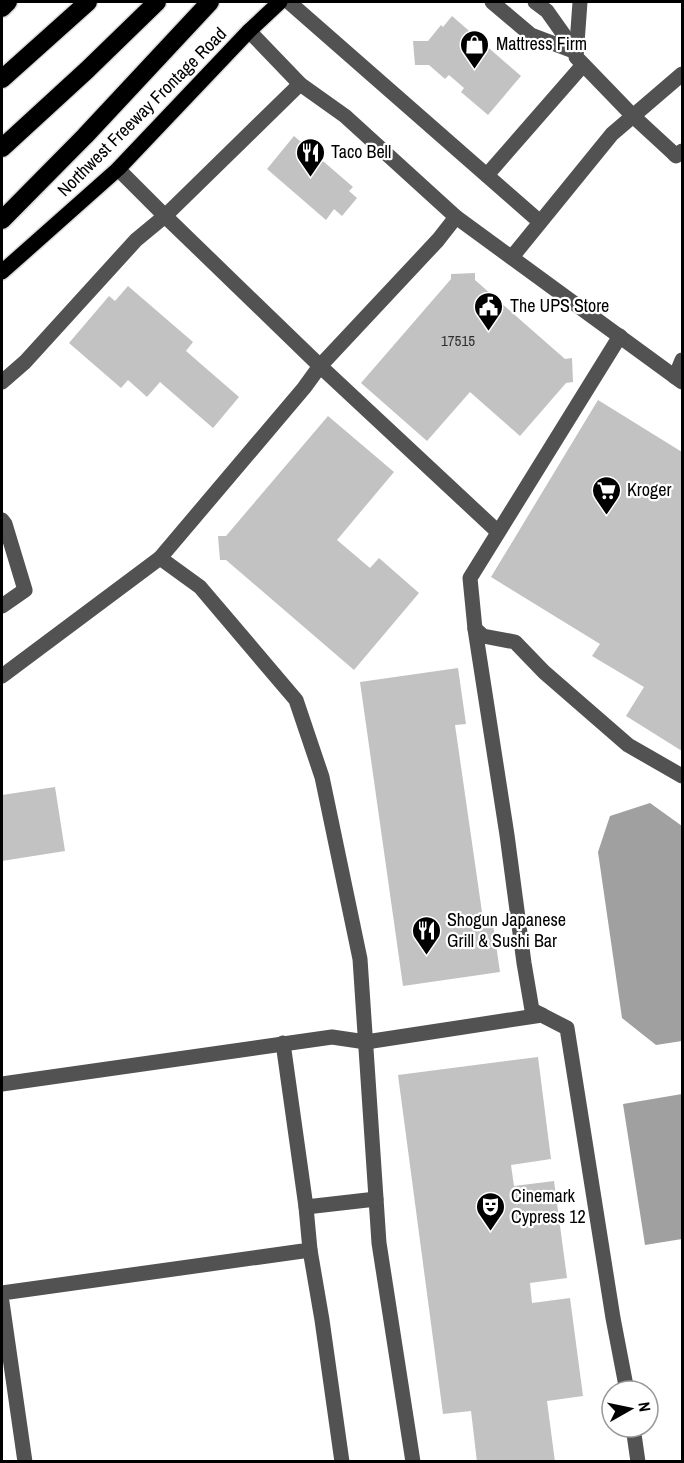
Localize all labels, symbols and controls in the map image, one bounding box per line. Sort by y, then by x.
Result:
street label: Northwest Freeway Frontage Road [52,22,232,202]
shop icon: Mattress Firm [459,28,491,70]
place label: Mattress Firm [496,31,587,56]
restaurant icon: Taco Bell [294,136,326,178]
place label: Taco Bell [331,139,391,164]
public building icon: The UPS Store [473,290,505,332]
place label: The UPS Store [510,293,609,318]
house number: 17515 [441,330,475,351]
supermarket icon: Kroger [590,474,622,516]
place label: Kroger [627,477,671,502]
place label: Shogun Japanese Grill & Sushi Bar [447,907,566,953]
restaurant icon: Shogun Japanese Grill & Sushi Bar [410,914,442,956]
place label: Cinemark Cypress 12 [511,1183,586,1229]
theatre icon: Cinemark Cypress 12 [474,1190,506,1232]
north arrow [600,1379,660,1439]
text: N [633,1400,656,1413]

